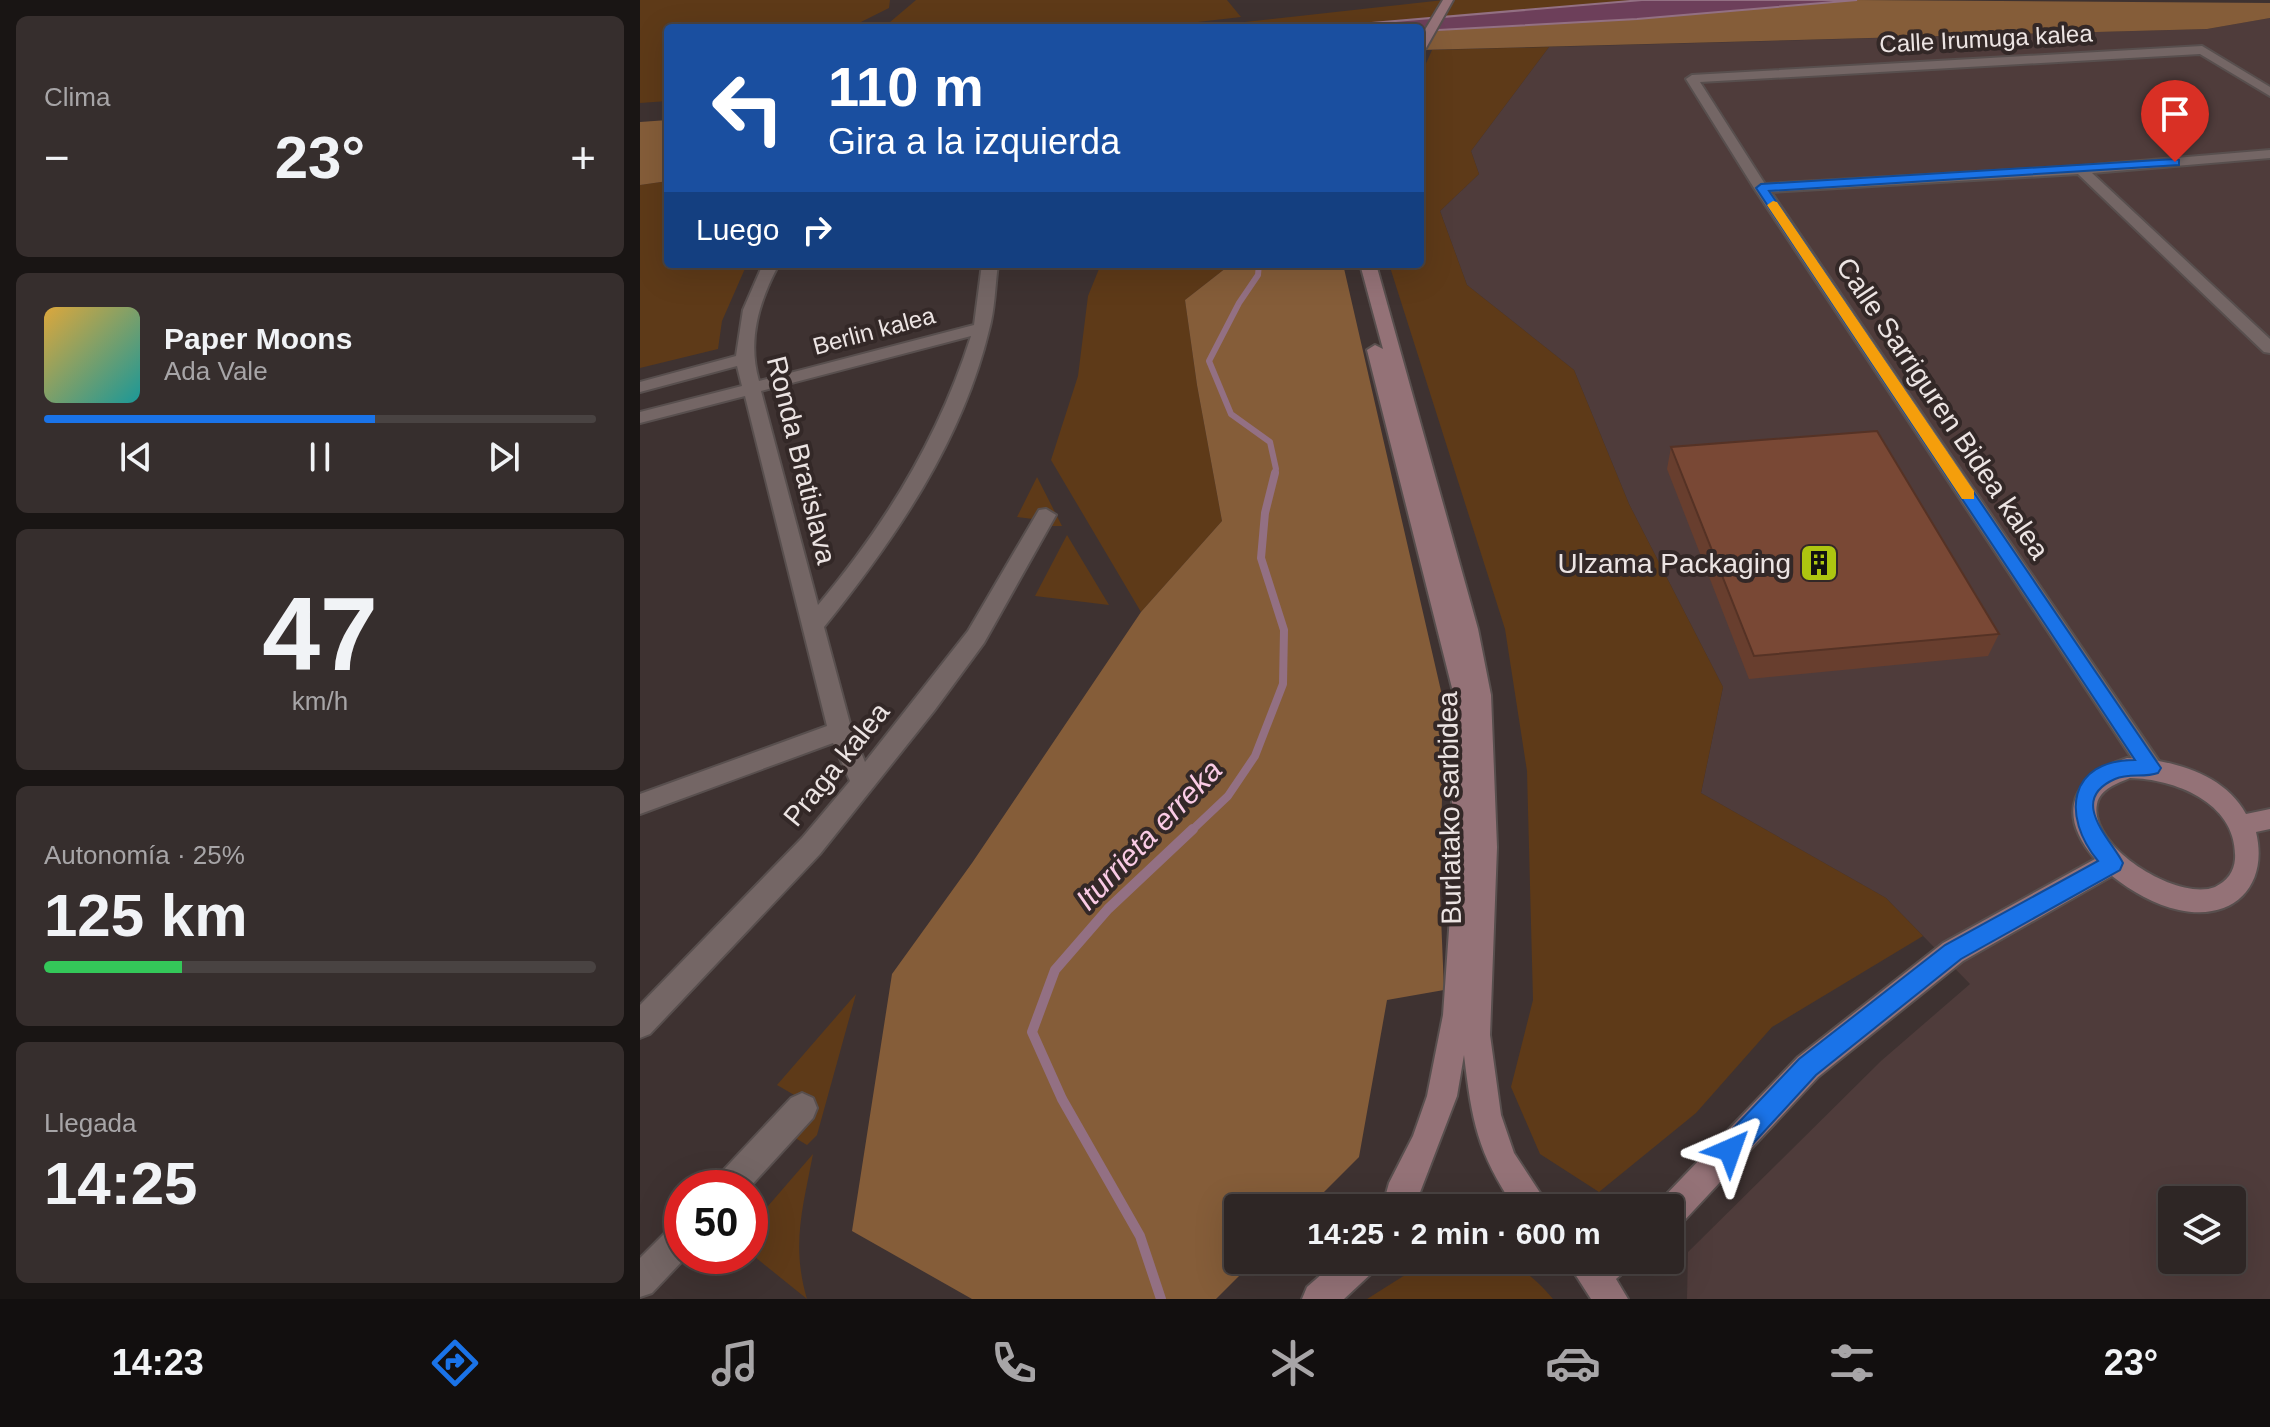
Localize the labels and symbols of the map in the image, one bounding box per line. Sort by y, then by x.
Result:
street label: Calle Irumuga kalea [1879,19,2094,58]
pin [2141,80,2209,162]
street label: Calle Sarriguren Bidea kalea [1830,252,2055,565]
street label: Berlin kalea [810,301,939,360]
street label: Ronda Bratislava [761,353,842,568]
building icon: Ulzama Packaging [1798,542,1840,584]
place label: Ulzama Packaging [1558,548,1791,579]
street label: Burlatako sarbidea [1432,691,1467,925]
street label: Praga kalea [777,696,896,832]
water label: Iturrieta erreka [1069,753,1228,916]
position arrow [1688,1108,1772,1192]
speed limit sign: 50 [664,1170,768,1274]

